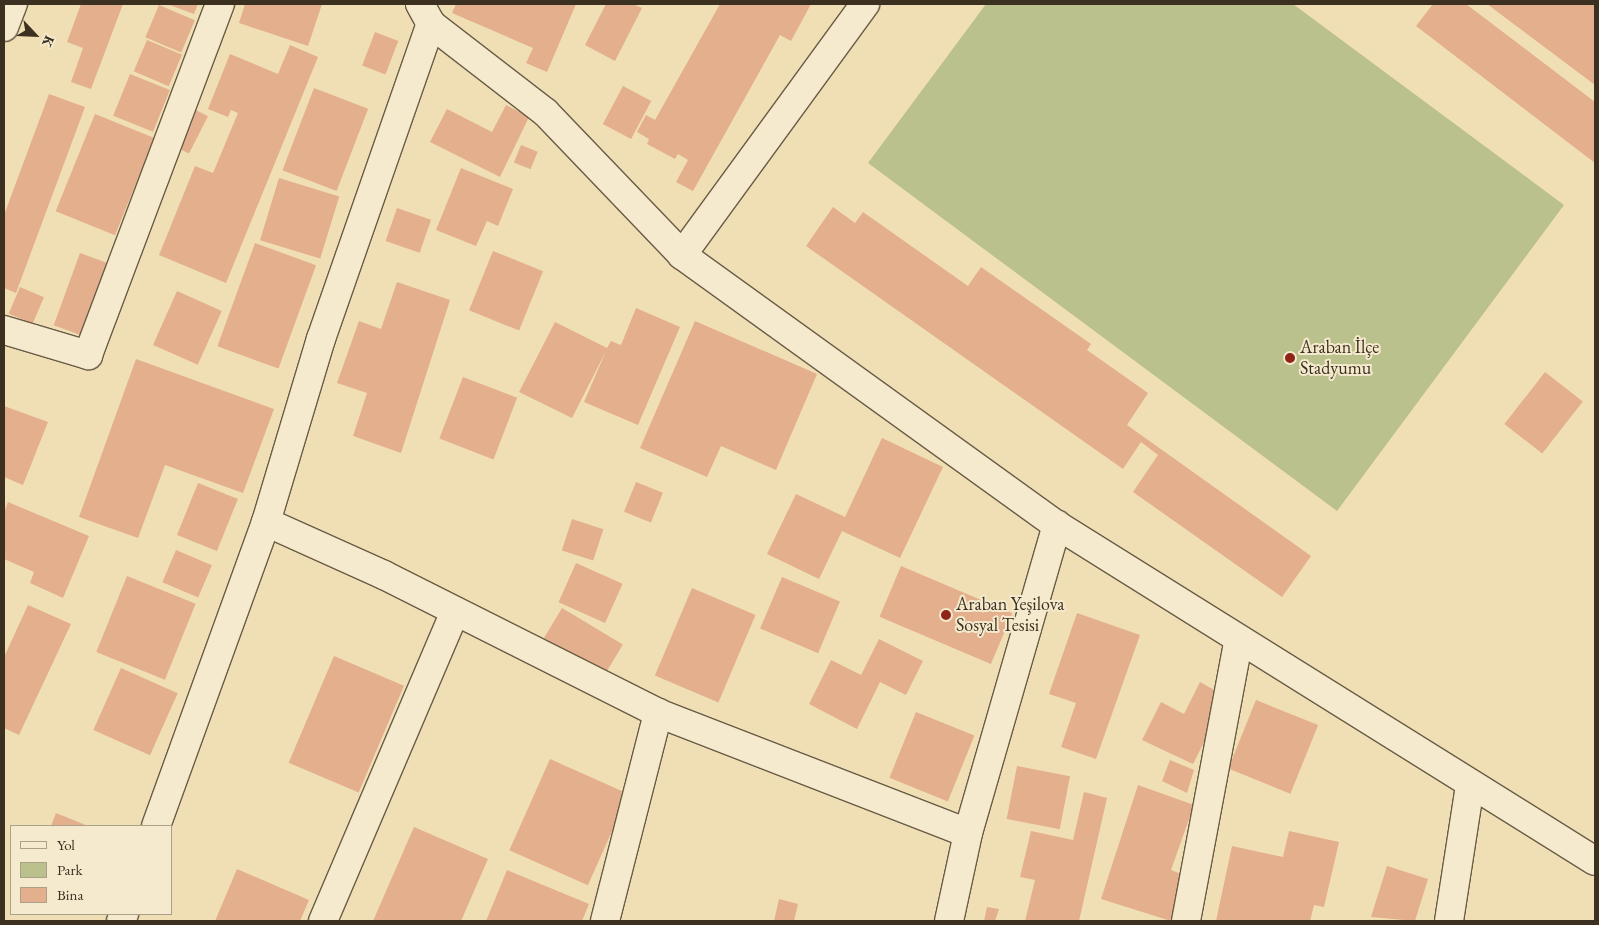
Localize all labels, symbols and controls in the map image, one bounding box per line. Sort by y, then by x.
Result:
north arrow [10,10,60,60]
text: K [38,33,59,50]
place label: Araban İlçe Stadyumu [1300,337,1379,379]
marker: Araban İlçe Stadyumu [1284,352,1296,364]
place label: Araban Yeşilova Sosyal Tesisi [956,594,1064,636]
marker: Araban Yeşilova Sosyal Tesisi [940,609,952,621]
legend [10,825,172,915]
text: Yol [57,835,75,854]
text: Park [57,860,83,879]
text: Bina [57,885,83,904]

